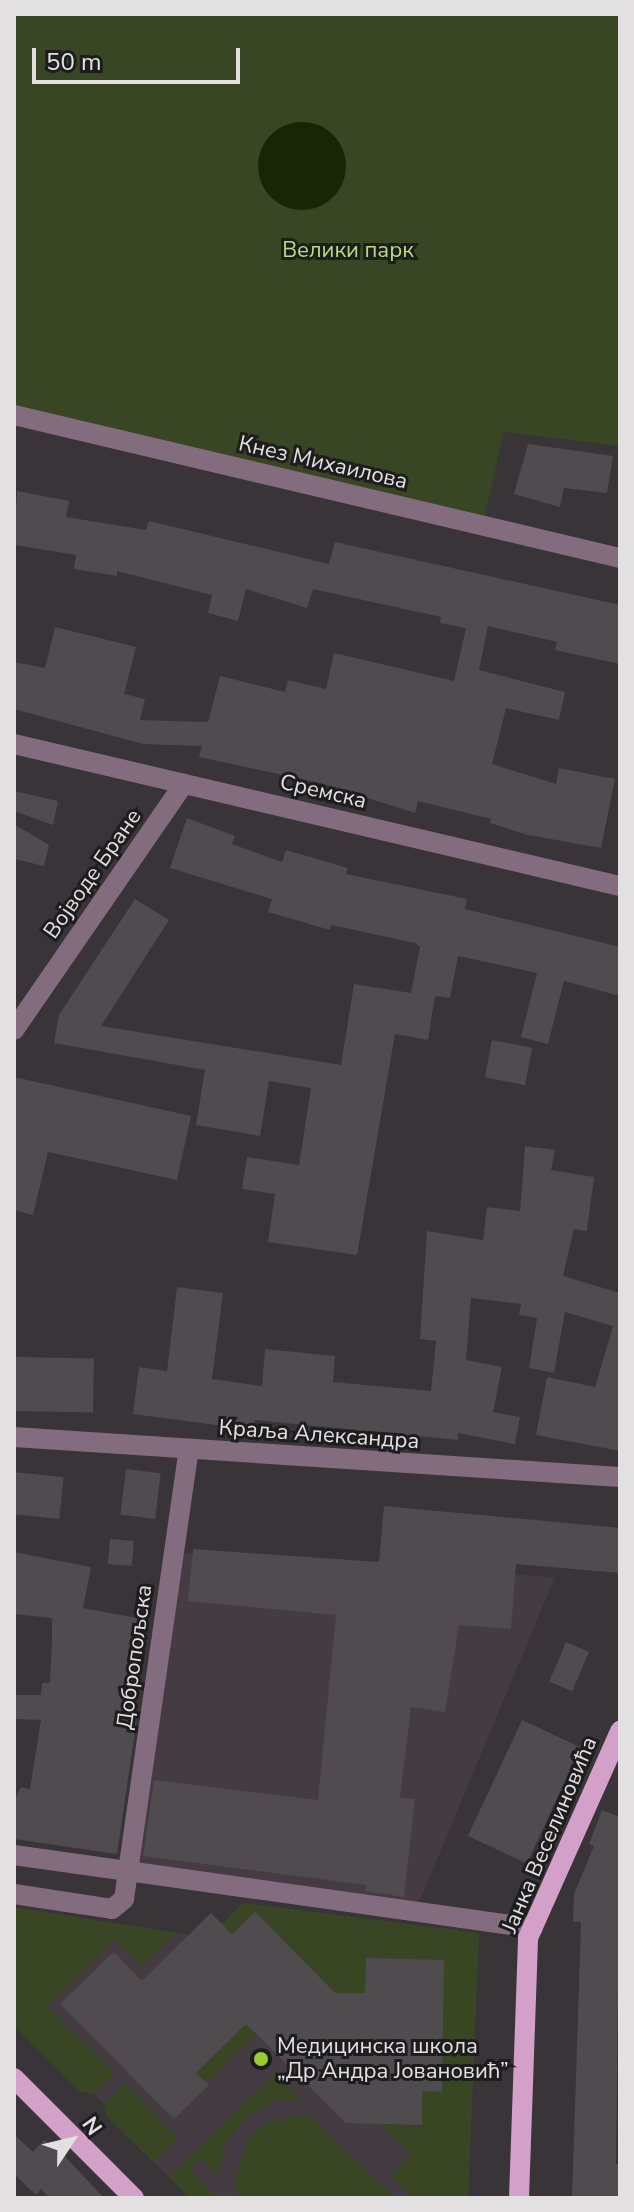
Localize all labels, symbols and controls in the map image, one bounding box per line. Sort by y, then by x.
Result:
scale bar [36,32,244,82]
text: 50 m [46,46,102,78]
park label: Велики парк [282,238,414,264]
street label: Кнез Михаилова [236,431,410,495]
street label: Сремска [277,769,369,815]
street label: Војводе Бране [39,804,147,944]
street label: Краља Александра [218,1415,420,1455]
street label: Добропољска [112,1583,158,1731]
street label: Јанка Веселиновића [497,1733,603,1937]
place label: Медицинска школа „Др Андра Јовановић” [277,2033,509,2084]
marker: Медицинска школа „Др Андра Јовановић” [252,2050,270,2068]
north arrow [32,2100,112,2180]
text: N [75,2111,109,2142]

